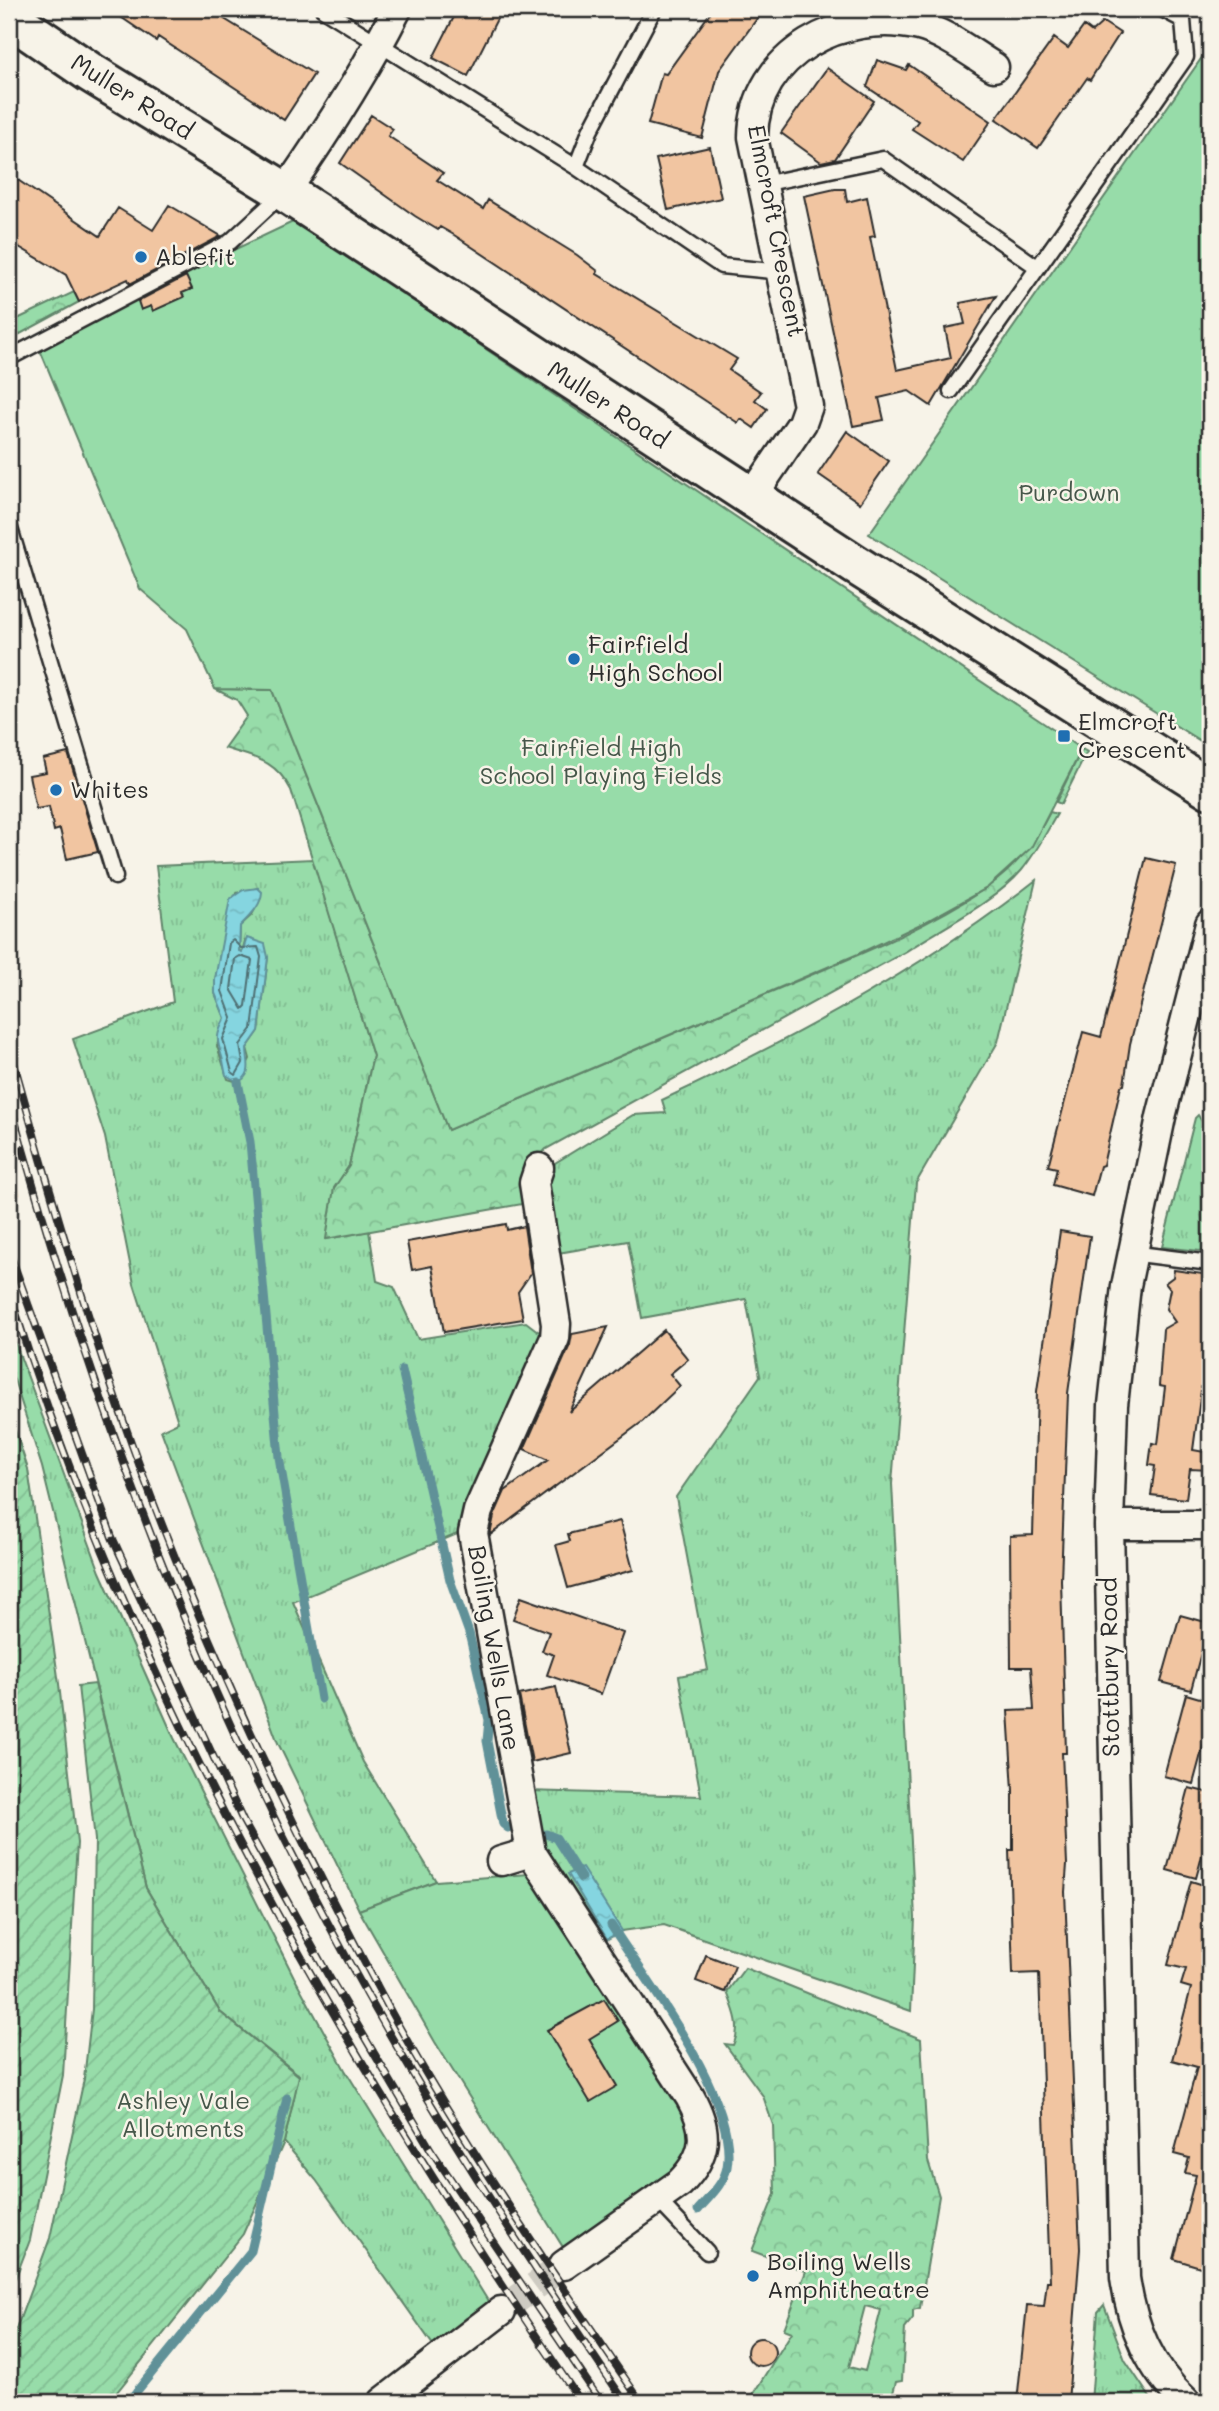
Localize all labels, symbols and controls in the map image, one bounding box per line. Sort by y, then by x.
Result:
street label: Muller Road [66,46,200,146]
street label: Elmcroft Crescent [742,122,813,339]
place label: Ablefit [155,240,235,271]
marker: Ablefit [133,249,149,265]
street label: Muller Road [542,353,675,455]
park label: Purdown [1018,476,1120,507]
place label: Fairfield High School [588,628,723,687]
marker: Fairfield High School [566,651,582,667]
place label: Elmcroft Crescent [1078,705,1187,764]
marker: Elmcroft Crescent [1056,728,1072,744]
park label: Fairfield High School Playing Fields [480,731,722,790]
place label: Whites [70,773,149,804]
marker: Whites [48,782,64,798]
street label: Boiling Wells Lane [462,1543,529,1753]
street label: Stottbury Road [1091,1577,1126,1757]
park label: Ashley Vale Allotments [116,2084,250,2143]
place label: Boiling Wells Amphitheatre [767,2245,930,2304]
marker: Boiling Wells Amphitheatre [745,2268,761,2284]

